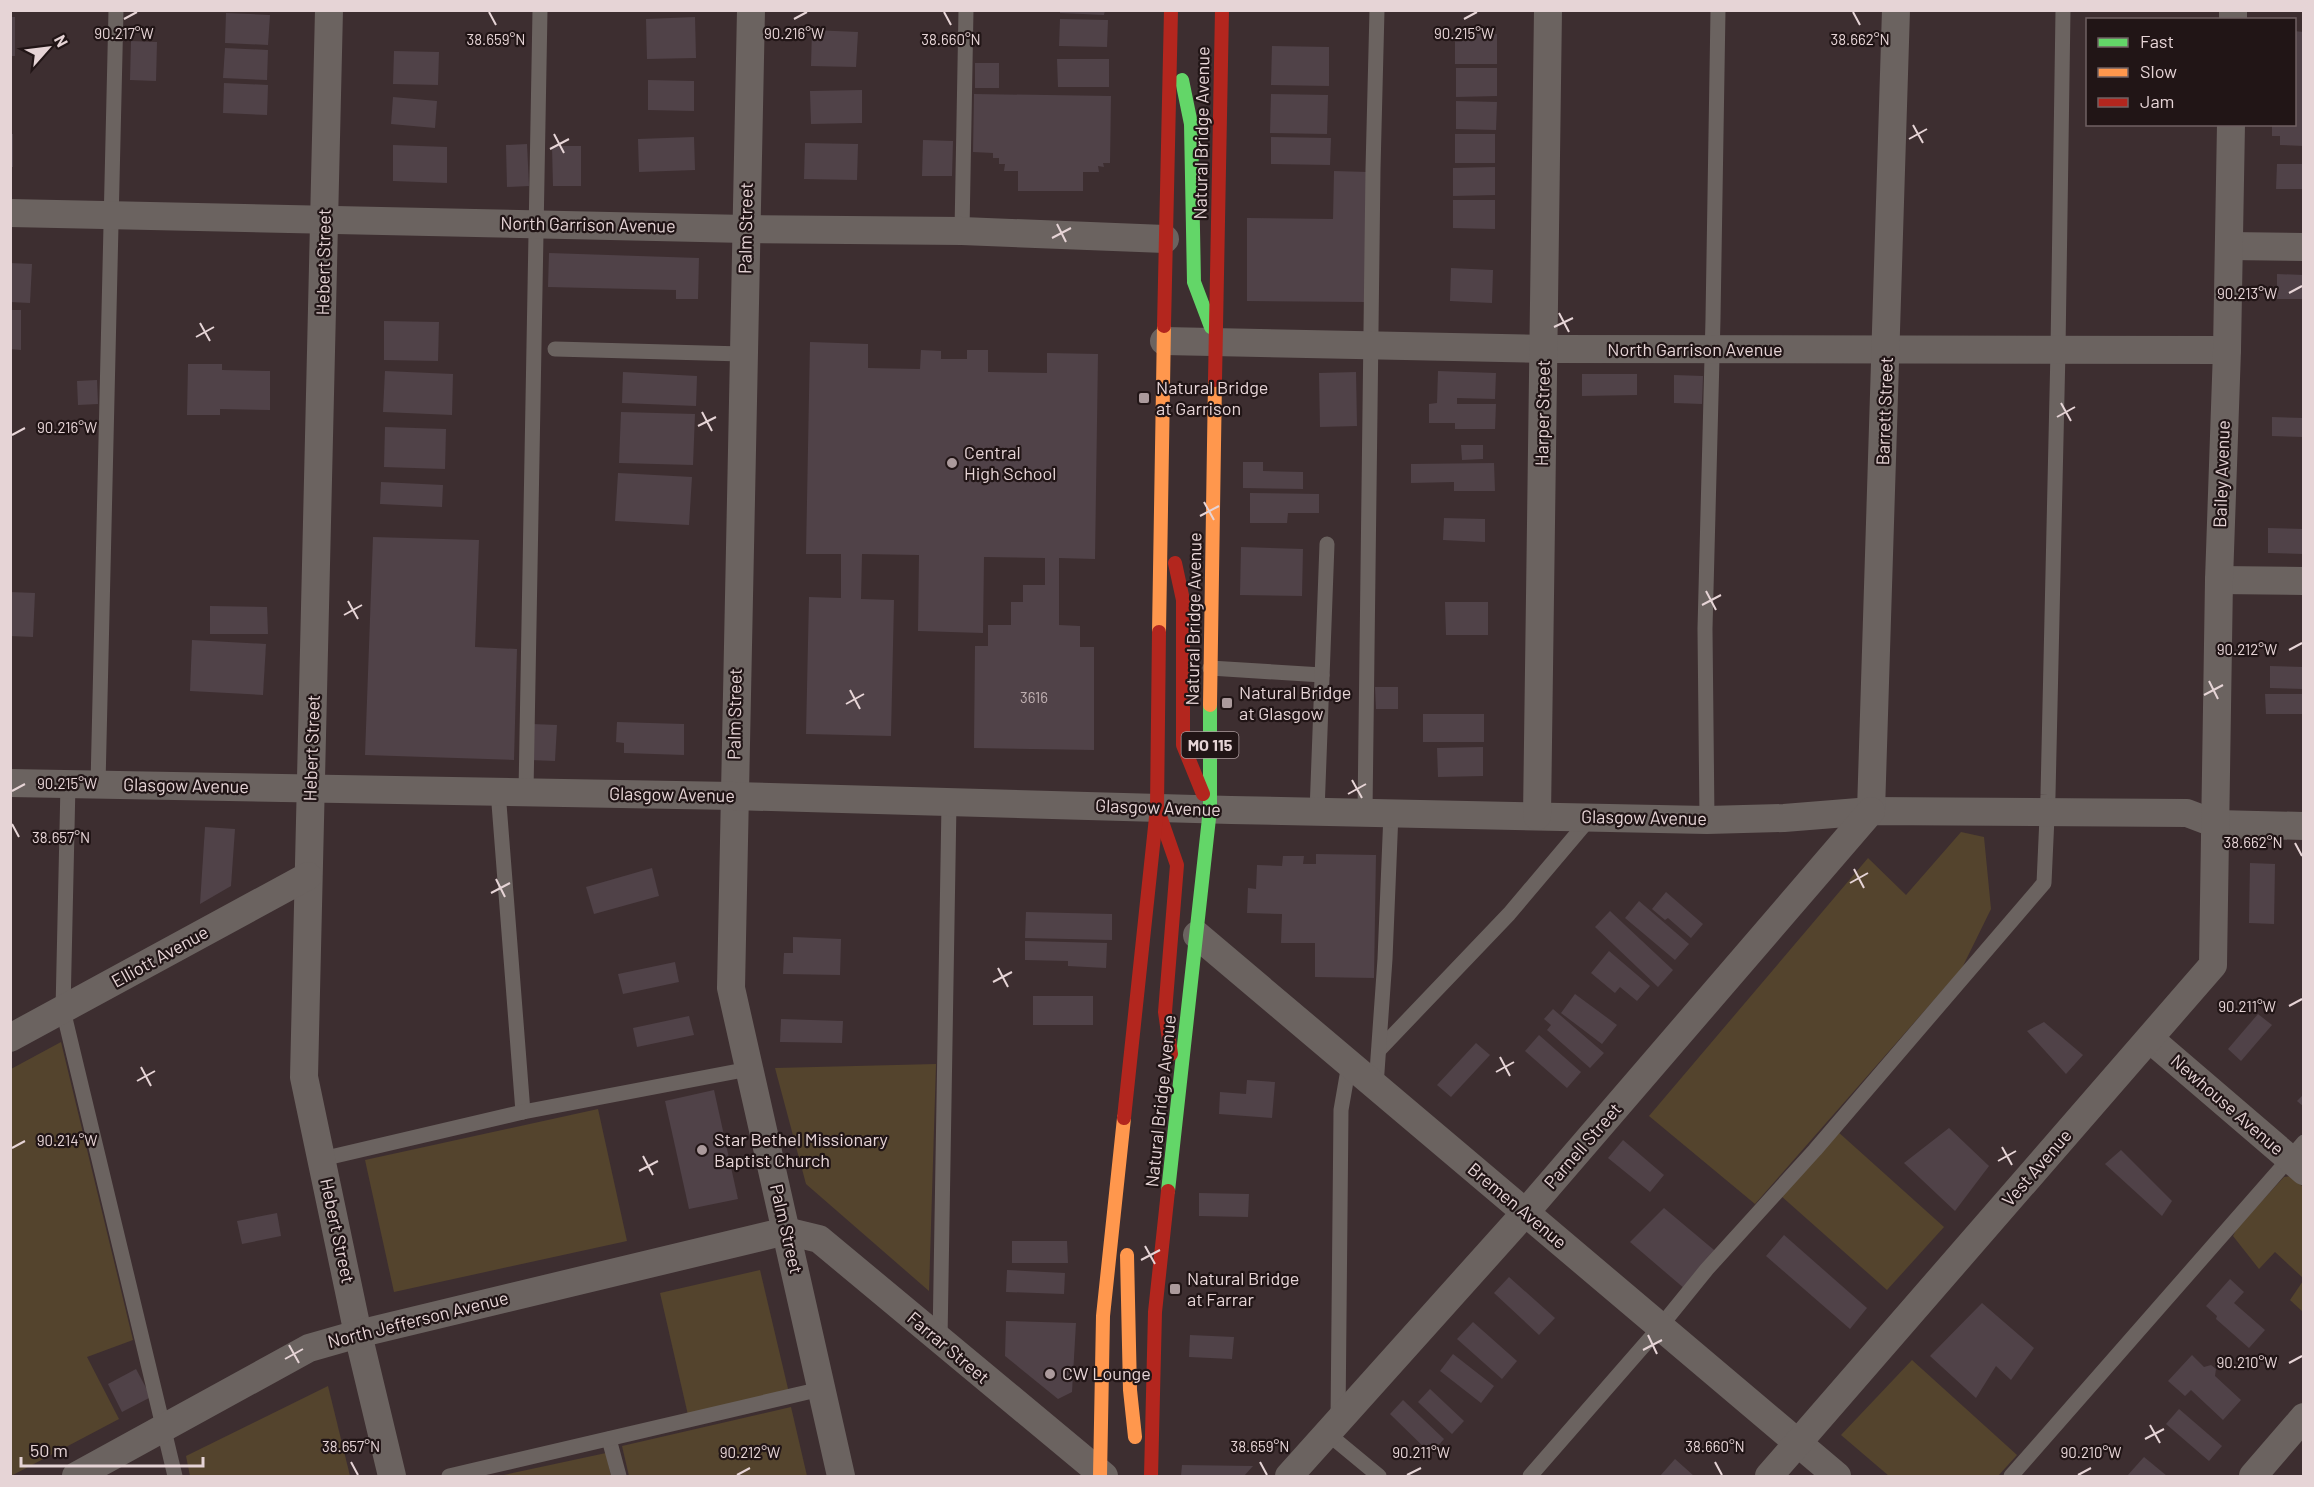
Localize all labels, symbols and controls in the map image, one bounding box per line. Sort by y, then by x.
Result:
north arrow [18,18,78,78]
legend [2086,18,2296,126]
text: 90.217°W [94,24,154,42]
text: 90.216°W [764,24,824,42]
text: 90.215°W [1434,24,1494,42]
text: 38.659°N [467,30,525,48]
text: 38.660°N [921,30,981,48]
text: 38.662°N [1830,30,1890,48]
text: Fast [2140,30,2174,52]
text: N [51,32,73,50]
street label: Natural Bridge Avenue [1188,46,1214,220]
text: Slow [2140,60,2177,82]
text: Jam [2140,90,2174,112]
street label: Palm Street [733,182,757,274]
street label: Hebert Street [311,208,335,316]
street label: North Garrison Avenue [500,211,676,237]
text: 90.213°W [2217,284,2277,302]
street label: North Garrison Avenue [1607,338,1783,360]
street label: Barrett Street [1871,356,1897,466]
street label: Harper Street [1530,360,1554,466]
place label: Natural Bridge at Garrison [1156,376,1268,419]
marker: Natural Bridge at Garrison [1137,391,1151,405]
text: 90.216°W [37,418,97,436]
street label: Bailey Avenue [2208,420,2234,528]
place label: Central High School [964,441,1057,484]
marker: Central High School [945,456,959,470]
street label: Natural Bridge Avenue [1180,532,1206,706]
text: 90.212°W [2217,640,2277,658]
street label: Palm Street [722,668,746,760]
place label: Natural Bridge at Glasgow [1239,681,1351,724]
house number: 3616 [1020,688,1048,706]
street label: Hebert Street [298,694,324,802]
marker: Natural Bridge at Glasgow [1220,696,1234,710]
road number: MO 115 [1182,732,1238,758]
street label: Glasgow Avenue [123,773,249,797]
text: 90.215°W [37,774,97,792]
street label: Glasgow Avenue [609,782,735,806]
street label: Glasgow Avenue [1095,794,1221,820]
street label: Glasgow Avenue [1581,805,1707,829]
text: 38.657°N [32,828,90,846]
text: 38.662°N [2223,833,2283,851]
street label: Elliott Avenue [107,920,212,992]
text: 90.211°W [2218,997,2276,1015]
street label: Natural Bridge Avenue [1140,1014,1180,1188]
street label: Newhouse Avenue [2167,1049,2289,1159]
street label: Parnell Street [1539,1098,1625,1193]
street label: Vest Avenue [1997,1124,2076,1210]
place label: Star Bethel Missionary Baptist Church [714,1128,888,1171]
text: 90.214°W [37,1131,97,1149]
marker: Star Bethel Missionary Baptist Church [695,1143,709,1157]
street label: Bremen Avenue [1464,1158,1572,1253]
street label: Hebert Street [316,1176,360,1285]
street label: Palm Street [766,1182,808,1276]
place label: Natural Bridge at Farrar [1187,1267,1299,1310]
marker: Natural Bridge at Farrar [1168,1282,1182,1296]
street label: North Jefferson Avenue [325,1286,510,1352]
street label: Farrar Street [903,1307,994,1388]
text: 90.210°W [2217,1353,2277,1371]
place label: CW Lounge [1062,1362,1151,1384]
marker: CW Lounge [1043,1367,1057,1381]
scale bar [21,1430,202,1468]
text: 38.657°N [322,1437,380,1455]
text: 38.659°N [1231,1437,1289,1455]
text: 38.660°N [1685,1437,1745,1455]
text: 50 m [30,1439,68,1461]
text: 90.212°W [720,1443,780,1461]
text: 90.211°W [1392,1443,1450,1461]
text: 90.210°W [2061,1443,2121,1461]

